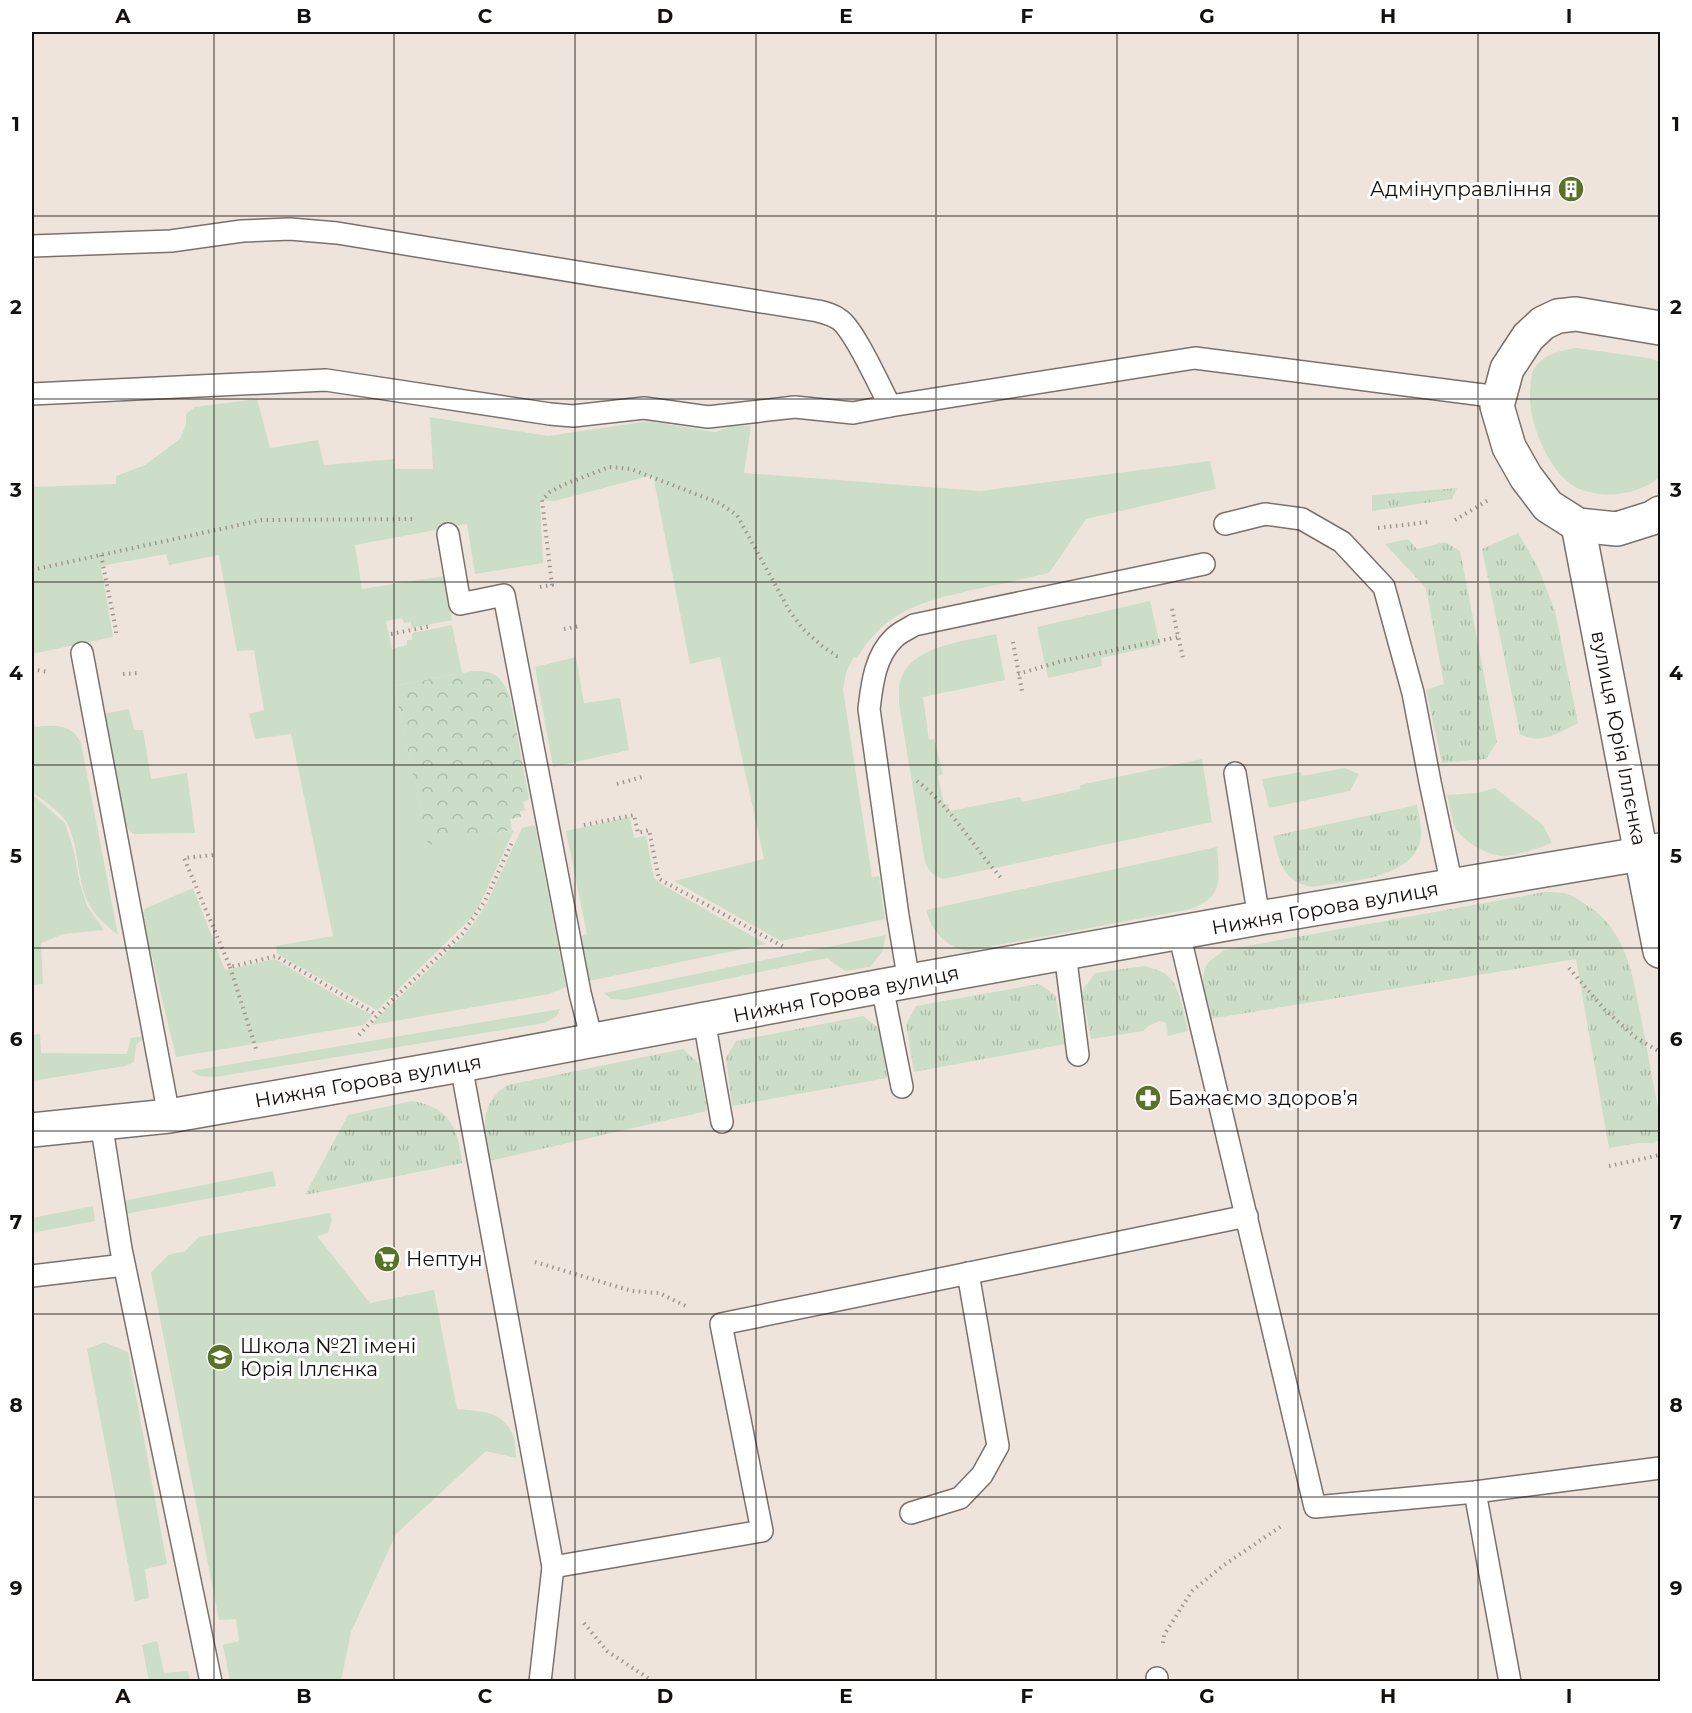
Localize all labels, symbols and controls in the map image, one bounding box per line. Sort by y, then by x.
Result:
text: A [114,4,131,28]
text: B [296,4,312,28]
text: C [478,4,493,28]
text: D [657,4,673,28]
text: E [839,4,853,28]
text: F [1021,4,1034,28]
text: G [1199,4,1215,28]
text: H [1380,4,1396,28]
text: I [1566,4,1572,28]
text: 1 [12,112,20,136]
text: 1 [1672,112,1680,136]
building icon: Адмінуправління [1556,174,1586,204]
place label: Адмінуправління [1370,177,1552,201]
text: 2 [10,295,22,319]
text: 2 [1670,295,1682,319]
text: 3 [9,478,22,502]
text: 3 [1669,478,1682,502]
street label: вулиця Юрія Іллєнка [1586,629,1652,847]
text: 4 [9,661,23,685]
text: 4 [1669,661,1683,685]
text: 5 [10,844,22,868]
text: 5 [1670,844,1682,868]
street label: Нижня Горова вулиця [1210,876,1440,940]
street label: Нижня Горова вулиця [731,960,961,1028]
text: 6 [10,1027,23,1051]
text: 6 [1670,1027,1683,1051]
street label: Нижня Горова вулиця [253,1049,483,1113]
pharmacy icon: Бажаємо здоровʼя [1133,1083,1163,1113]
place label: Бажаємо здоровʼя [1168,1086,1358,1110]
text: 7 [10,1210,22,1234]
text: 7 [1670,1210,1682,1234]
supermarket icon: Нептун [372,1244,402,1274]
place label: Нептун [406,1247,482,1271]
place label: Школа №21 імені Юрія Іллєнка [240,1334,416,1381]
school or university icon: Школа №21 імені Юрія Іллєнка [205,1342,235,1372]
text: 8 [9,1393,23,1417]
text: 8 [1669,1393,1683,1417]
text: 9 [10,1576,22,1600]
text: 9 [1670,1576,1682,1600]
text: A [114,1684,131,1708]
text: B [296,1684,312,1708]
text: C [478,1684,493,1708]
text: D [657,1684,673,1708]
text: E [839,1684,853,1708]
text: F [1021,1684,1034,1708]
text: G [1199,1684,1215,1708]
text: H [1380,1684,1396,1708]
text: I [1566,1684,1572,1708]

